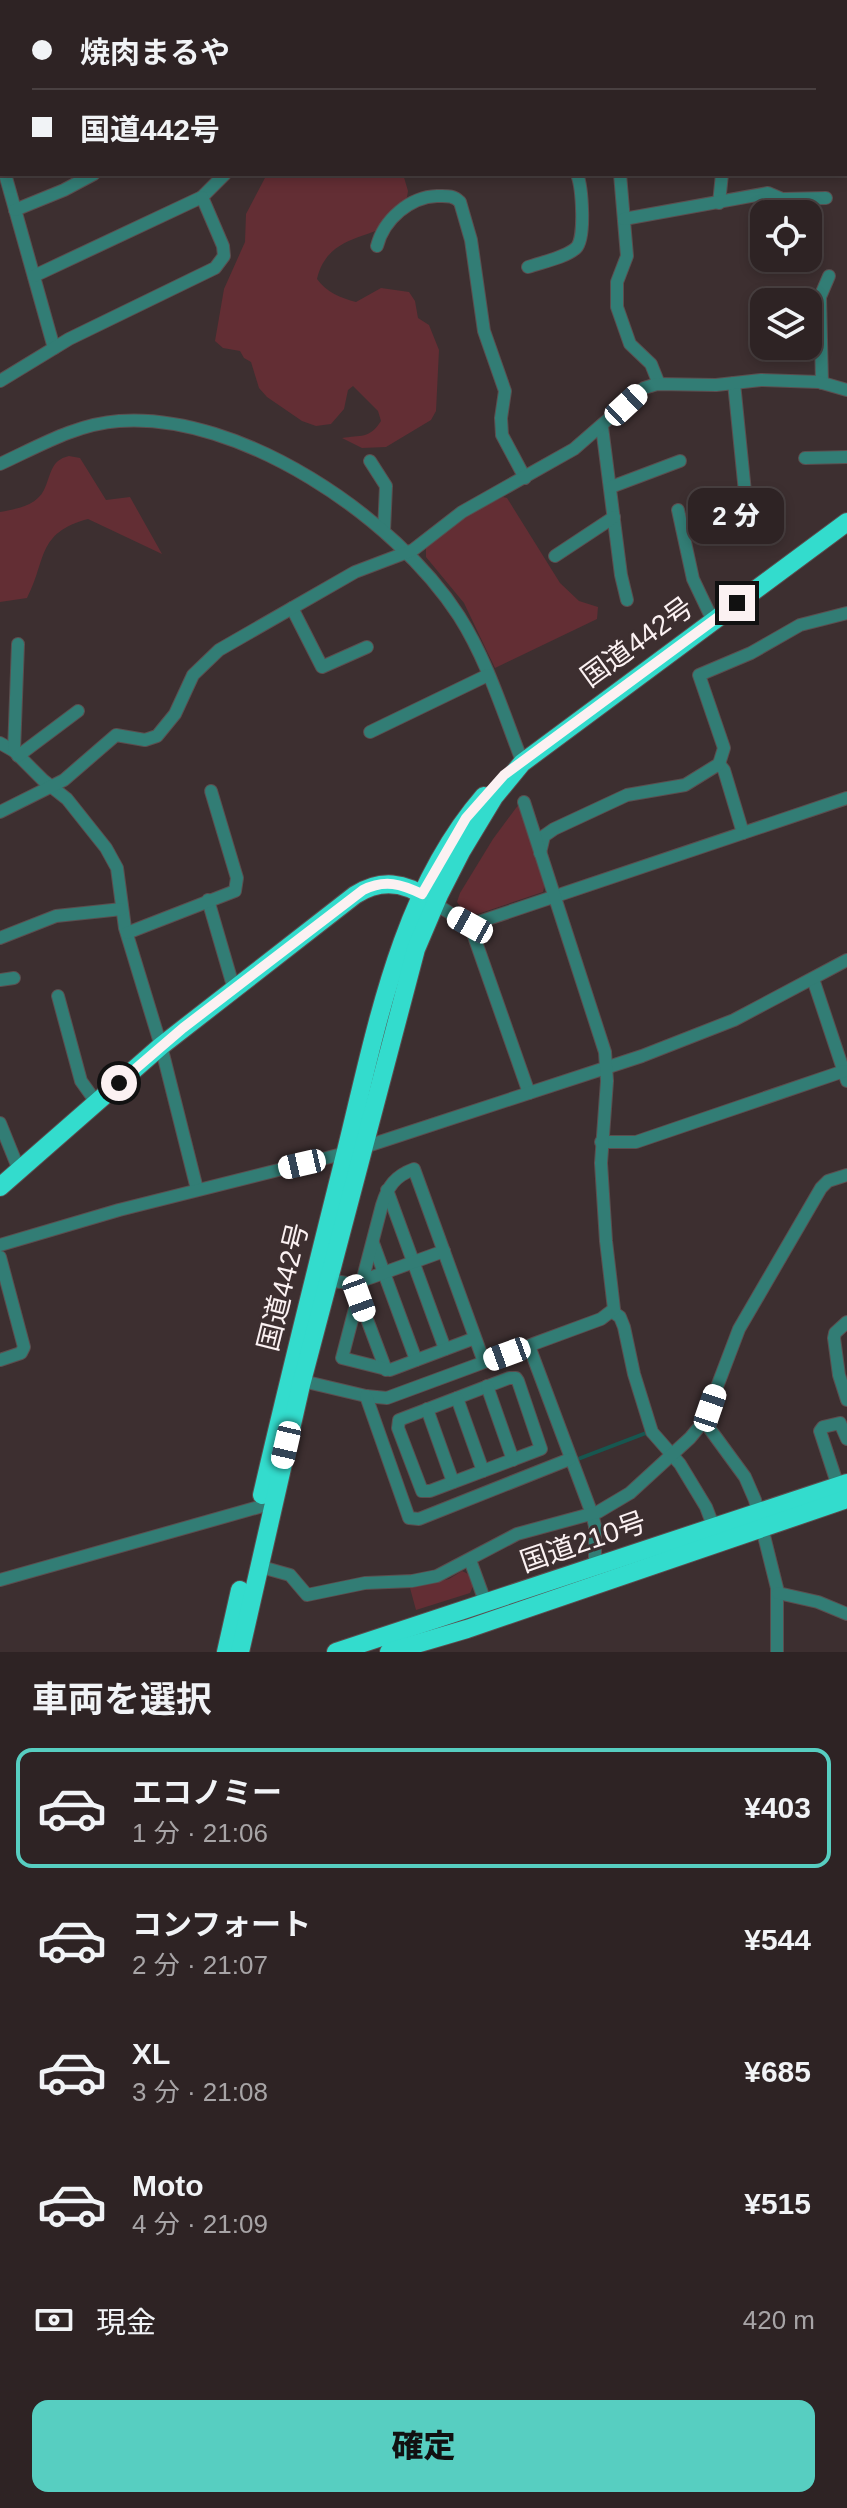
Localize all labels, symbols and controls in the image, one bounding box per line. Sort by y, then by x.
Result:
text: 焼肉まるや [80,36,230,69]
text: 国道442号 [80,113,220,146]
map controls [750,200,822,360]
button: locate [750,200,822,272]
button: layers [750,288,822,360]
car [600,380,652,430]
callout: 2 分 [689,487,785,543]
text: 2 分 [712,501,760,531]
route end [719,585,755,621]
street label: 国道442号 [575,591,699,693]
car [443,903,497,947]
route start [101,1065,137,1101]
car [276,1147,328,1181]
street label: 国道442号 [252,1220,314,1354]
car [340,1271,378,1325]
car [480,1335,534,1373]
car [691,1381,729,1435]
car [269,1419,303,1471]
street label: 国道210号 [516,1506,650,1578]
text: 車両を選択 [32,1679,212,1720]
icon: car [36,1772,108,1844]
text: エコノミー [132,1776,282,1809]
text: ¥403 [744,1791,811,1824]
text: 1 分 · 21:06 [132,1818,268,1848]
icon: car [36,1904,108,1976]
text: コンフォート [132,1908,311,1941]
text: ¥544 [744,1923,811,1956]
text: 2 分 · 21:07 [132,1950,268,1980]
icon: car [36,2036,108,2108]
text: XL [132,2037,170,2070]
text: ¥685 [744,2055,811,2088]
text: 3 分 · 21:08 [132,2077,268,2107]
icon: car [36,2168,108,2240]
text: Moto [132,2169,204,2202]
text: ¥515 [744,2187,811,2220]
text: 4 分 · 21:09 [132,2209,268,2239]
icon: cash [32,2298,76,2342]
text: 420 m [743,2305,815,2335]
text: 現金 [96,2306,156,2339]
button: 確定 [32,2400,815,2492]

